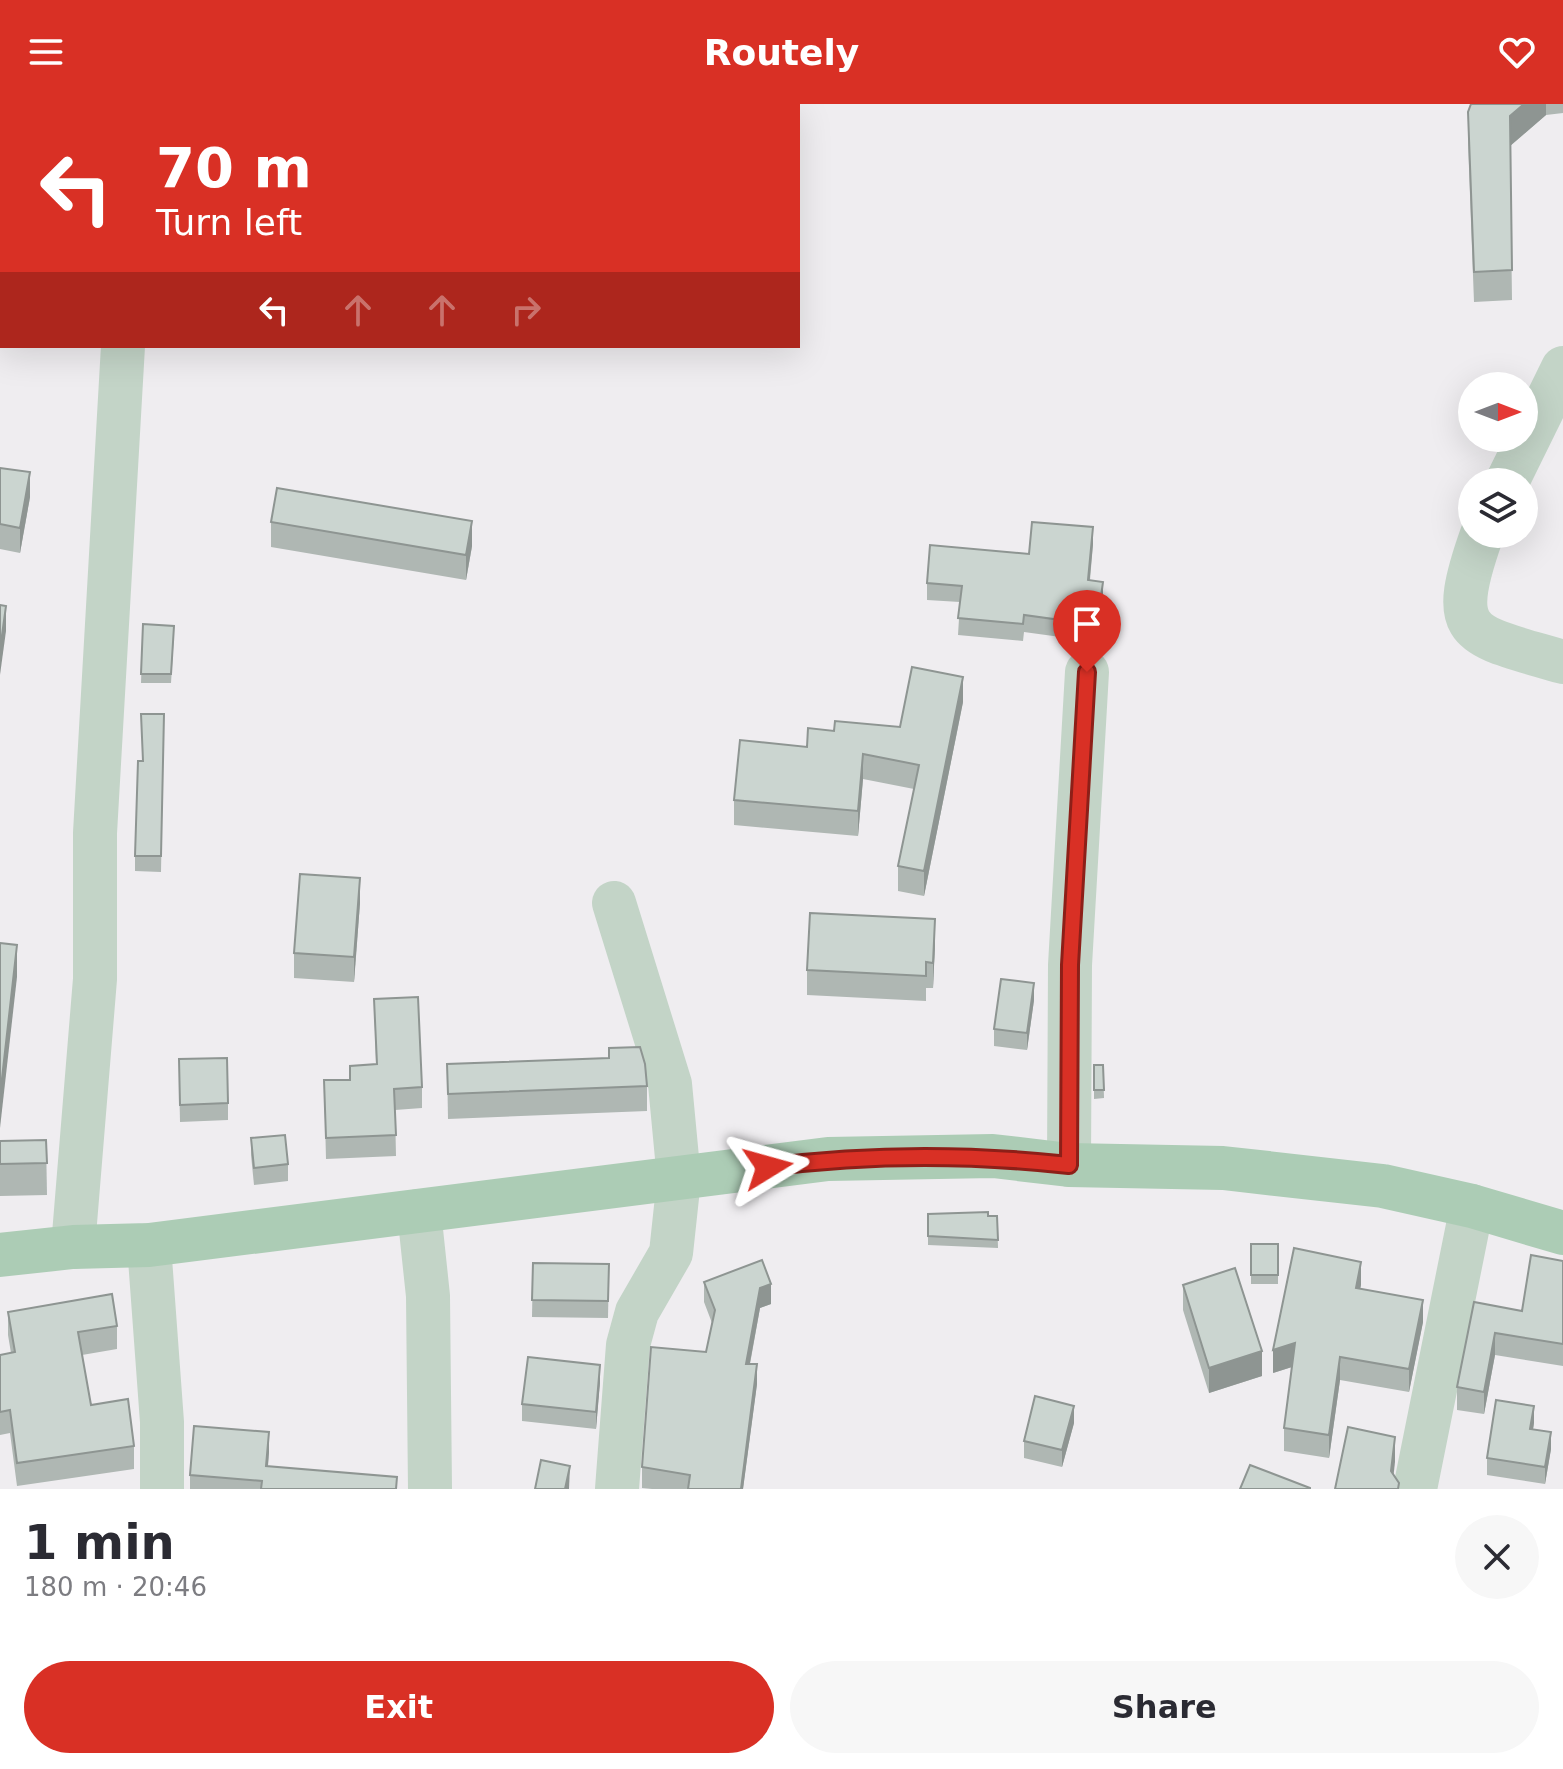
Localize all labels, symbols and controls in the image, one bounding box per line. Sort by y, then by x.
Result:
icon: menu [24,30,68,74]
icon: heart [1495,30,1539,74]
text: Routely [704,32,859,73]
text: 70 m [156,135,312,200]
icon: left [24,136,128,240]
text: Turn left [156,202,302,243]
icon: left [252,288,296,332]
icon: ahead [336,288,380,332]
icon: ahead [420,288,464,332]
icon: right [504,288,548,332]
north arrow [1458,372,1538,452]
map controls [1458,372,1538,548]
button: layers [1458,468,1538,548]
pin [1053,590,1121,672]
icon: arrive [1065,602,1109,646]
position arrow [726,1125,810,1209]
text: 1 min [24,1514,175,1570]
button: close [1455,1515,1539,1599]
text: 180 m · 20:46 [24,1572,207,1602]
button: Exit [24,1661,774,1753]
button: Share [790,1661,1539,1753]

